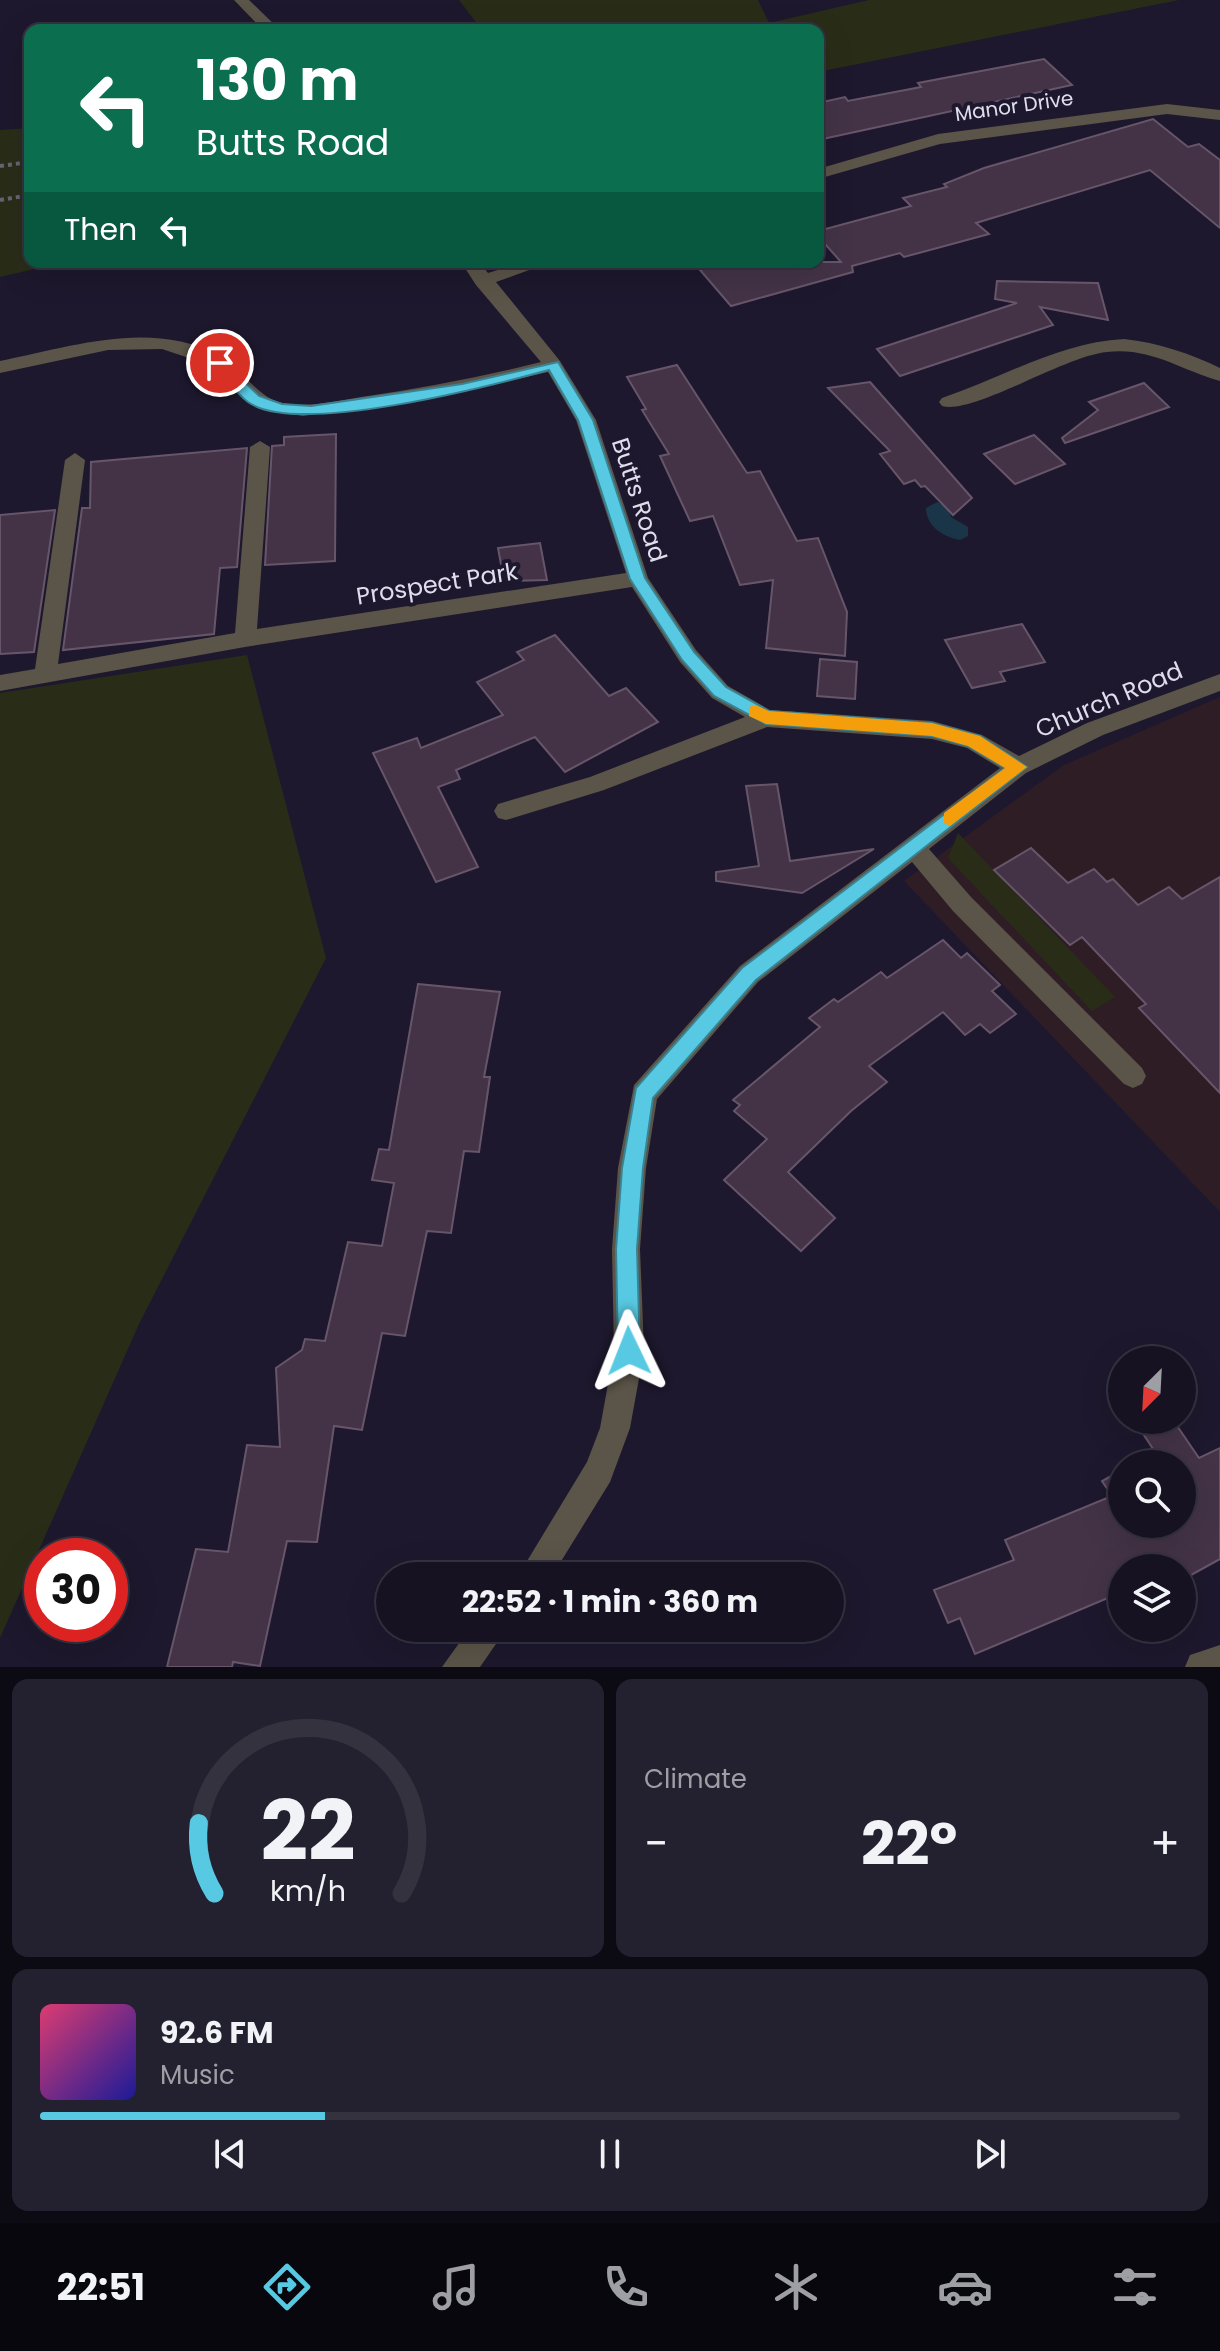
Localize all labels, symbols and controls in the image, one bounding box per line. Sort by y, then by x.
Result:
text: 130 m [196,41,359,120]
icon: left [64,56,168,160]
street label: Manor Drive [953,84,1075,128]
text: Butts Road [196,117,389,168]
text: Then [64,208,137,251]
icon: left [153,208,197,252]
pin [186,329,254,397]
icon: arrive [198,341,242,385]
street label: Butts Road [604,433,675,566]
street label: Prospect Park [354,554,521,613]
street label: Church Road [1030,654,1187,745]
position arrow [587,1309,671,1393]
north arrow [1108,1346,1196,1434]
map controls [1108,1346,1196,1642]
button: search [1108,1450,1196,1538]
speed limit sign: 30 [24,1538,128,1642]
button: layers [1108,1554,1196,1642]
text: 22:52 · 1 min · 360 m [462,1580,758,1623]
text: Climate [644,1761,747,1797]
text: 22 [260,1773,356,1889]
text: 22° [861,1802,957,1886]
text: − [644,1813,668,1874]
text: + [1150,1813,1180,1874]
text: km/h [270,1871,346,1911]
text: 92.6 FM [160,2011,273,2054]
text: Music [160,2057,235,2093]
icon: previous [208,2132,252,2176]
icon: pause [588,2132,632,2176]
icon: next [968,2132,1012,2176]
icon: directions [259,2259,315,2315]
icon: music [428,2259,484,2315]
icon: phone [598,2259,654,2315]
icon: climate [768,2259,824,2315]
icon: car [937,2259,993,2315]
icon: filters [1107,2259,1163,2315]
text: 22:51 [57,2262,145,2313]

